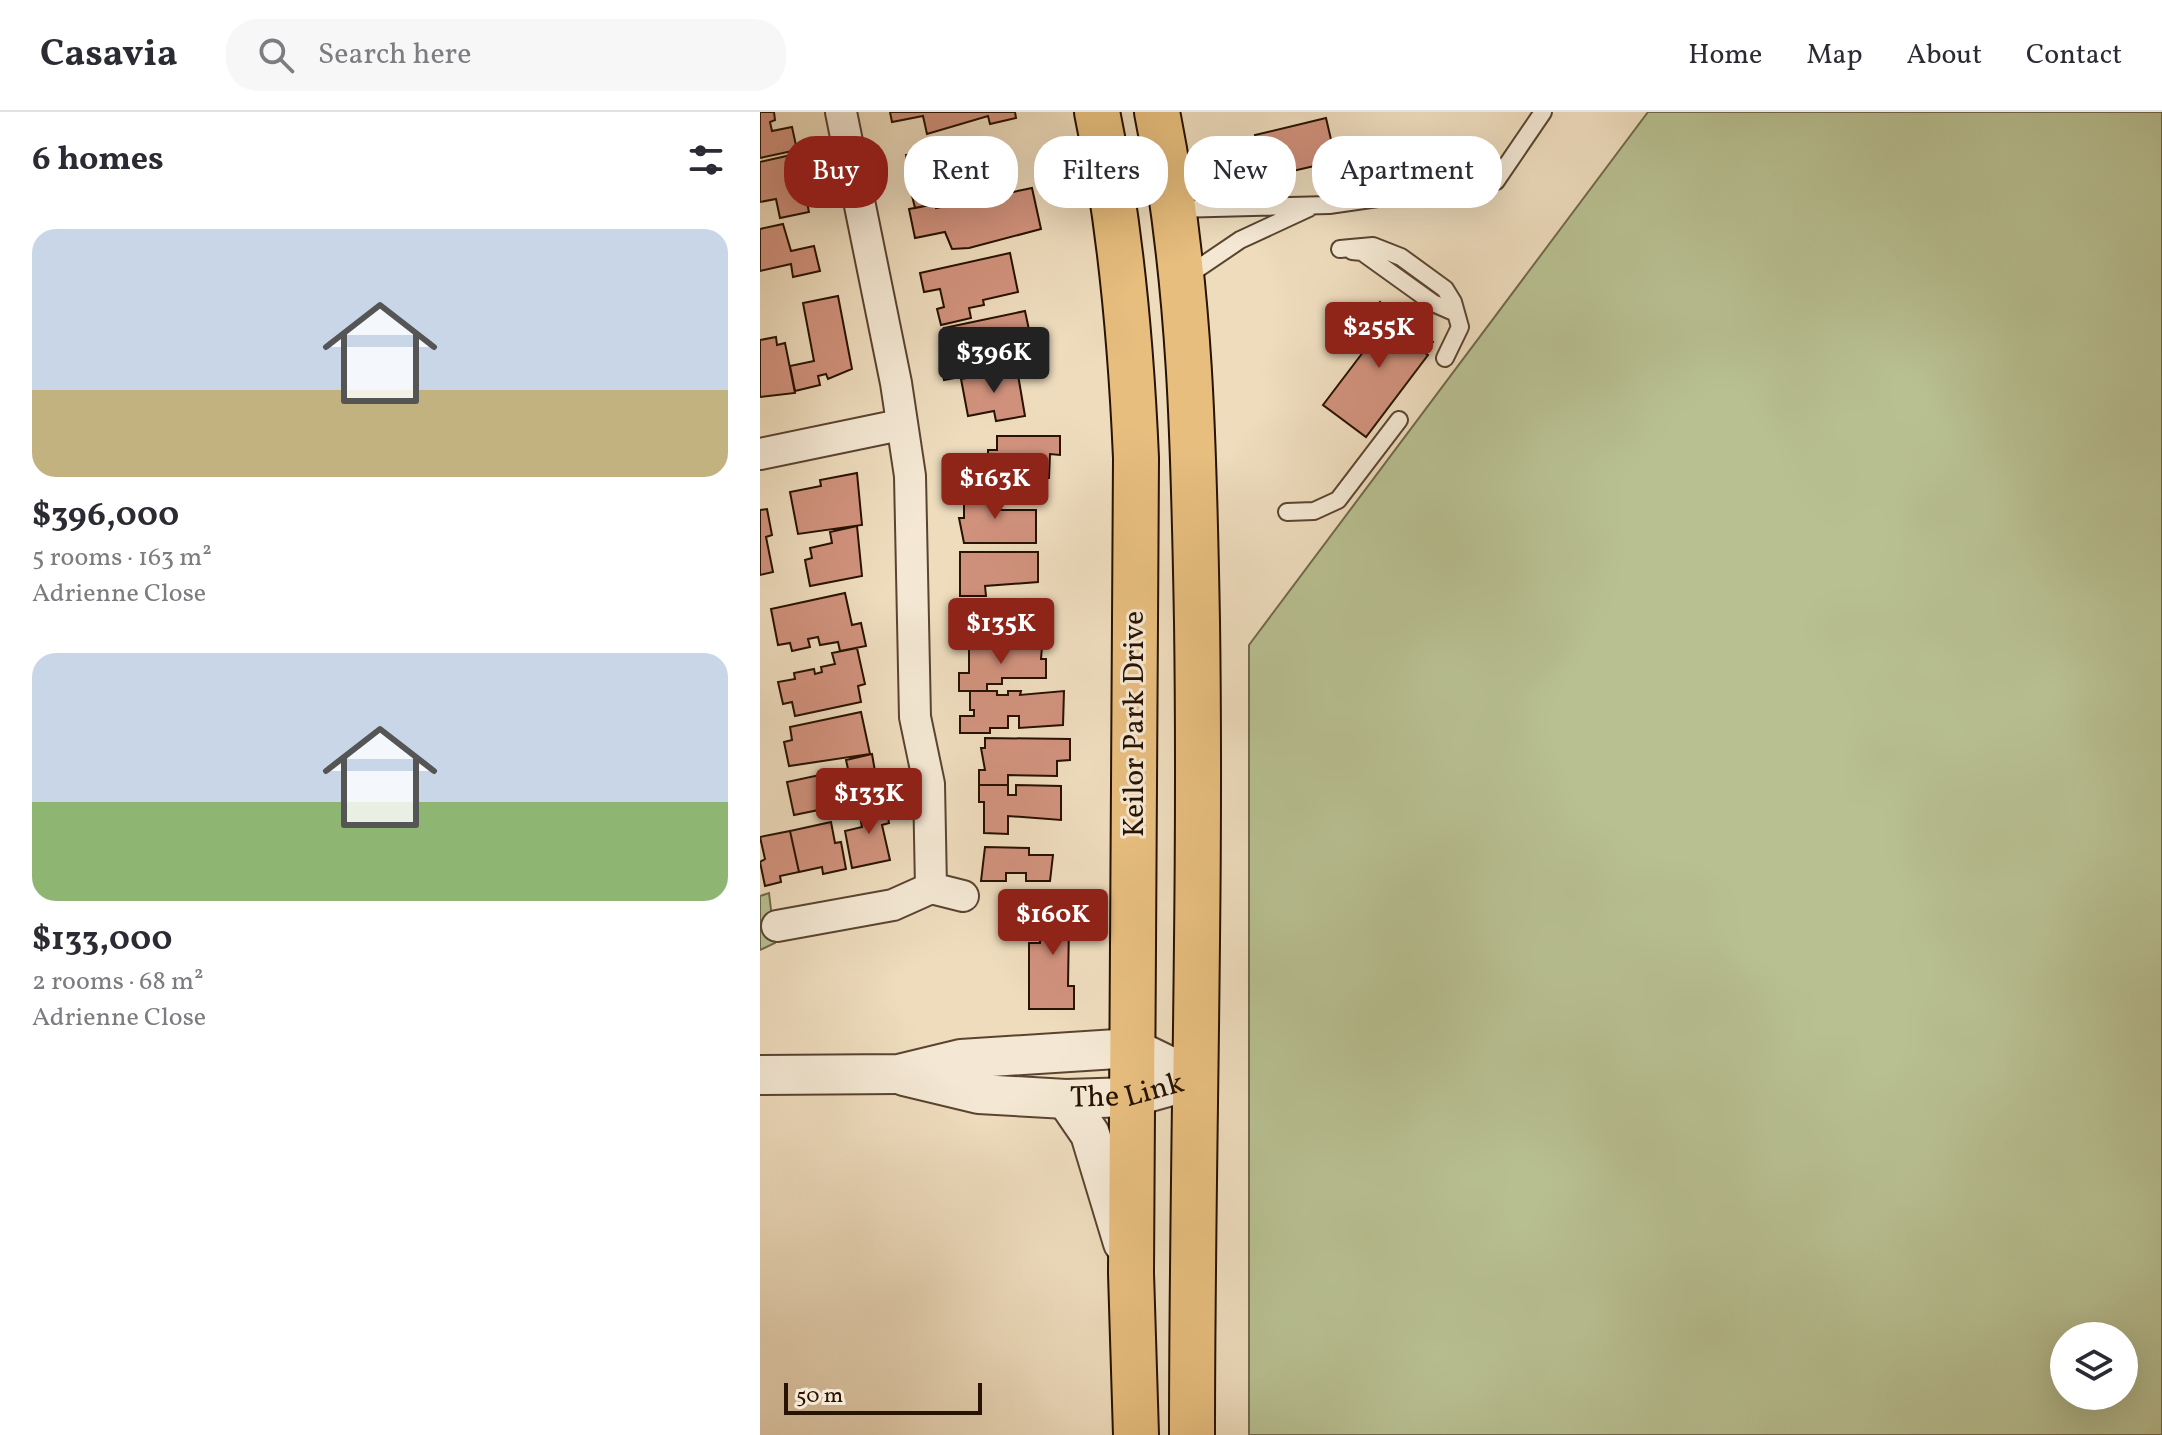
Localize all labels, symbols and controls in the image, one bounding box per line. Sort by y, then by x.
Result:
search box [226,19,786,91]
text: Casavia [40,29,178,82]
icon: search [254,33,298,77]
text: Search here [318,34,471,76]
text: Home [1688,36,1762,75]
text: Map [1806,36,1862,75]
text: About [1906,36,1982,75]
text: Contact [2026,36,2122,75]
chip: Buy [784,136,888,208]
chip: Rent [904,136,1018,208]
chip: Filters [1034,136,1168,208]
chip: New [1184,136,1296,208]
chip: Apartment [1312,136,1502,208]
text: 6 homes [32,137,164,184]
icon: filters [684,138,728,182]
icon: home [308,281,452,425]
pin: $255K [1323,302,1435,370]
text: $255K [1343,310,1415,346]
pin: $396K [938,327,1050,395]
text: $396K [956,335,1032,371]
pin: $163K [939,453,1051,521]
text: $163K [959,461,1031,497]
text: $396,000 [32,493,179,540]
text: 5 rooms · 163 m² [32,540,212,576]
text: Adrienne Close [32,576,206,612]
pin: $135K [945,598,1057,666]
text: $135K [966,606,1036,642]
street label: Keilor Park Drive [1114,611,1156,837]
icon: home [308,705,452,849]
pin: $133K [813,768,925,836]
text: $133K [834,776,904,812]
pin: $160K [997,889,1109,957]
text: $160K [1016,897,1090,933]
text: $133,000 [32,917,173,964]
text: 2 rooms · 68 m² [32,964,204,1000]
text: Adrienne Close [32,1000,206,1036]
street label: The Link [1069,1062,1189,1120]
map controls [2050,1322,2138,1410]
button: layers [2050,1322,2138,1410]
scale bar [784,1379,982,1415]
text: 50 m [796,1381,843,1412]

